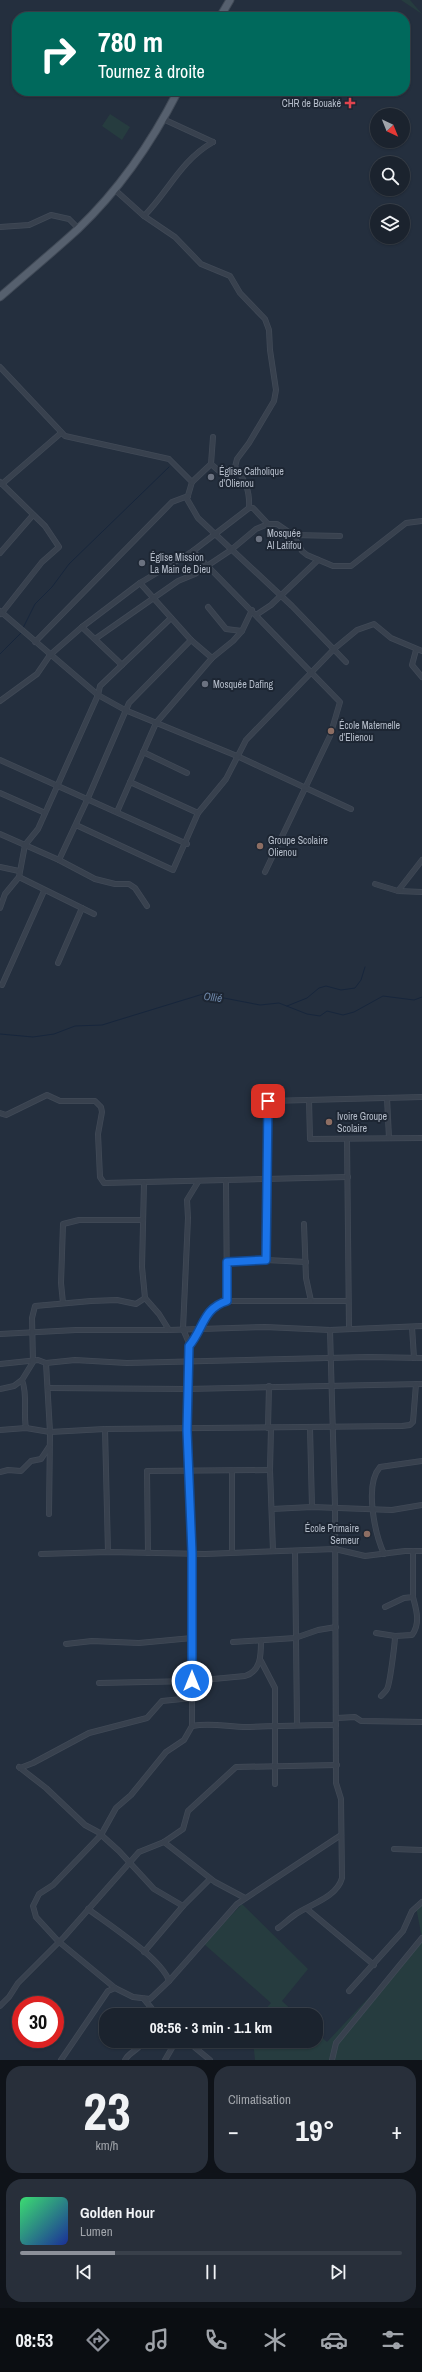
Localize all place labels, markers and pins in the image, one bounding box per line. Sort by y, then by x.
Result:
place label: CHR de Bouaké [282,97,341,110]
marker: CHR de Bouaké [344,97,356,109]
place label: Église Catholique d'Olienou [219,465,284,490]
marker: Église Catholique d'Olienou [206,472,216,482]
place label: Mosquée Al Latifou [266,527,302,552]
marker: Mosquée Al Latifou [254,534,264,544]
place label: Église Mission La Main de Dieu [150,551,211,576]
marker: Église Mission La Main de Dieu [137,558,147,568]
place label: Mosquée Dafing [213,678,274,691]
marker: Mosquée Dafing [200,679,210,689]
place label: École Maternelle d'Elienou [339,719,401,744]
marker: École Maternelle d'Elienou [326,726,336,736]
place label: Groupe Scolaire Olienou [268,834,328,859]
marker: Groupe Scolaire Olienou [255,841,265,851]
pin [251,1084,285,1118]
place label: Ivoire Groupe Scolaire [337,1110,388,1135]
marker: Ivoire Groupe Scolaire [324,1117,334,1127]
place label: École Primaire Semeur [305,1522,359,1547]
marker: École Primaire Semeur [362,1529,372,1539]

